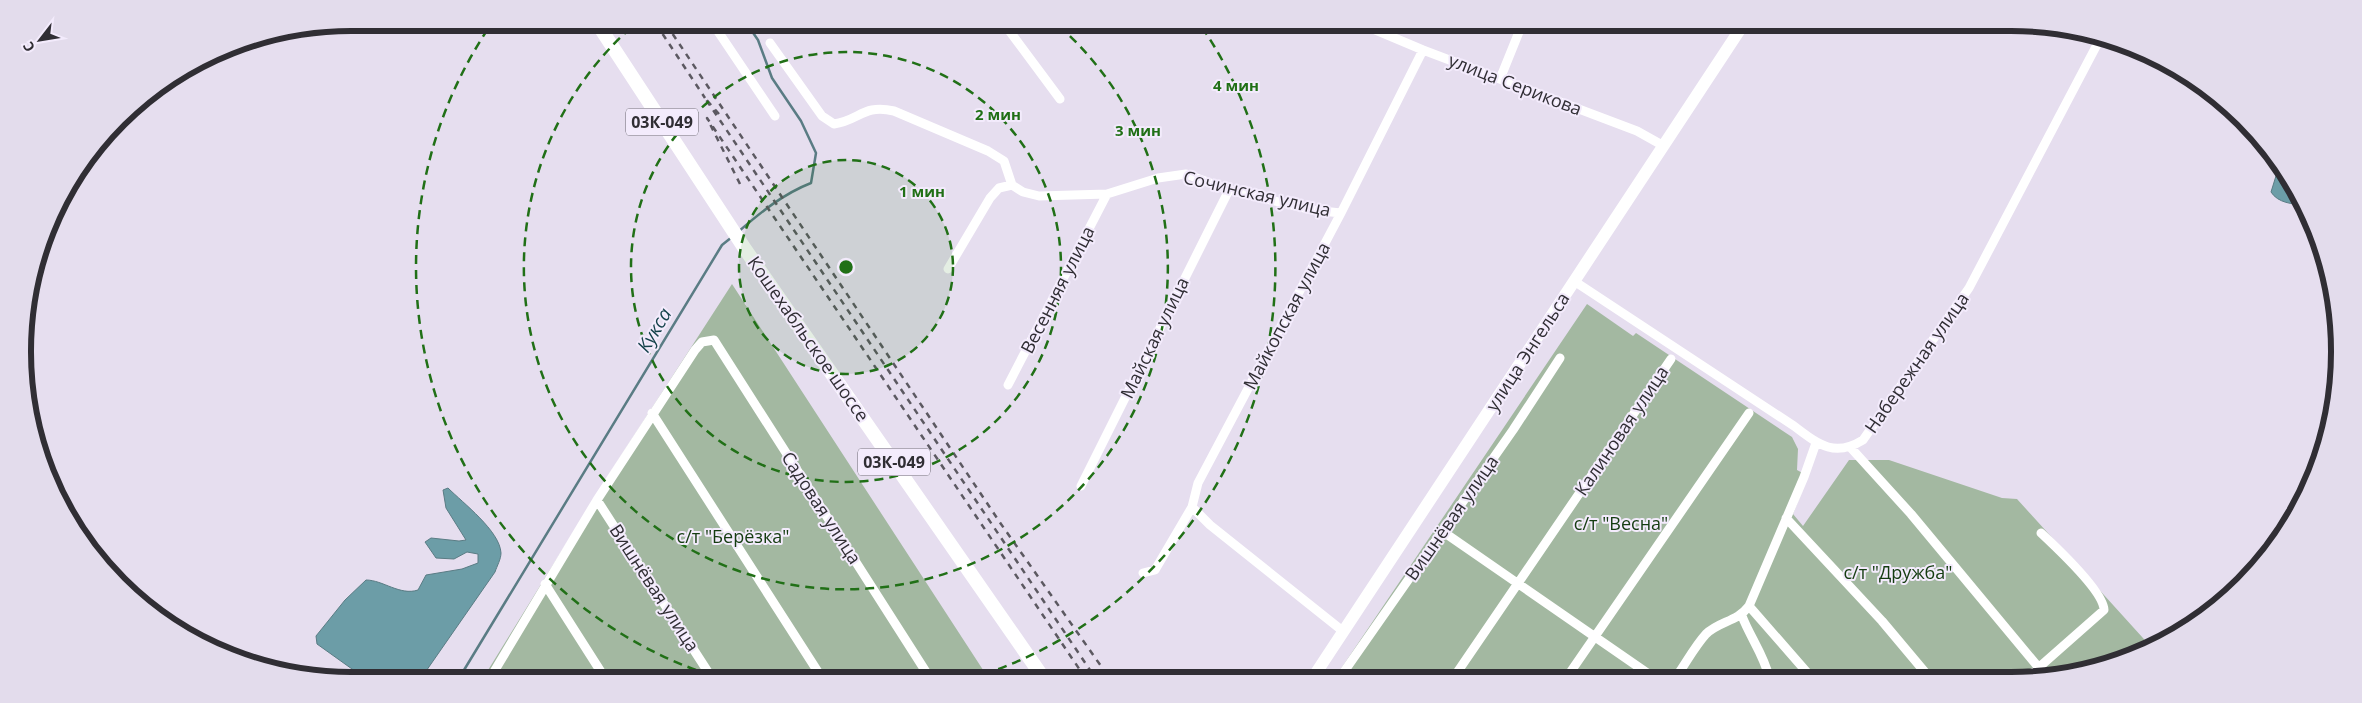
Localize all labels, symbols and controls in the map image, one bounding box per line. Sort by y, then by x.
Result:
north arrow [15,15,65,65]
text: С [18,38,39,56]
street label: улица Серикова [1445,48,1586,121]
text: 4 мин [1213,75,1259,95]
text: 2 мин [975,104,1021,124]
road number: 03К-049 [626,108,698,136]
text: 3 мин [1115,120,1161,140]
street label: Сочинская улица [1181,164,1333,222]
text: 1 мин [899,181,945,201]
street label: Весенняя улица [1015,222,1100,357]
street label: Майкопская улица [1237,238,1335,393]
street label: Кошехабльское шоссе [743,251,875,426]
centre of rings [837,258,855,276]
street label: Майская улица [1114,273,1194,402]
street label: Набережная улица [1859,287,1974,438]
street label: улица Энгельса [1480,288,1574,415]
water label: Кукса [631,303,678,357]
street label: Калиновая улица [1569,361,1674,500]
street label: Садовая улица [777,447,867,568]
road number: 03К-049 [858,448,930,476]
street label: Вишнёвая улица [1399,450,1503,585]
park label: с/т "Весна" [1574,511,1668,535]
street label: Вишнёвая улица [605,519,705,656]
park label: с/т "Берёзка" [677,524,789,548]
park label: с/т "Дружба" [1844,560,1953,584]

